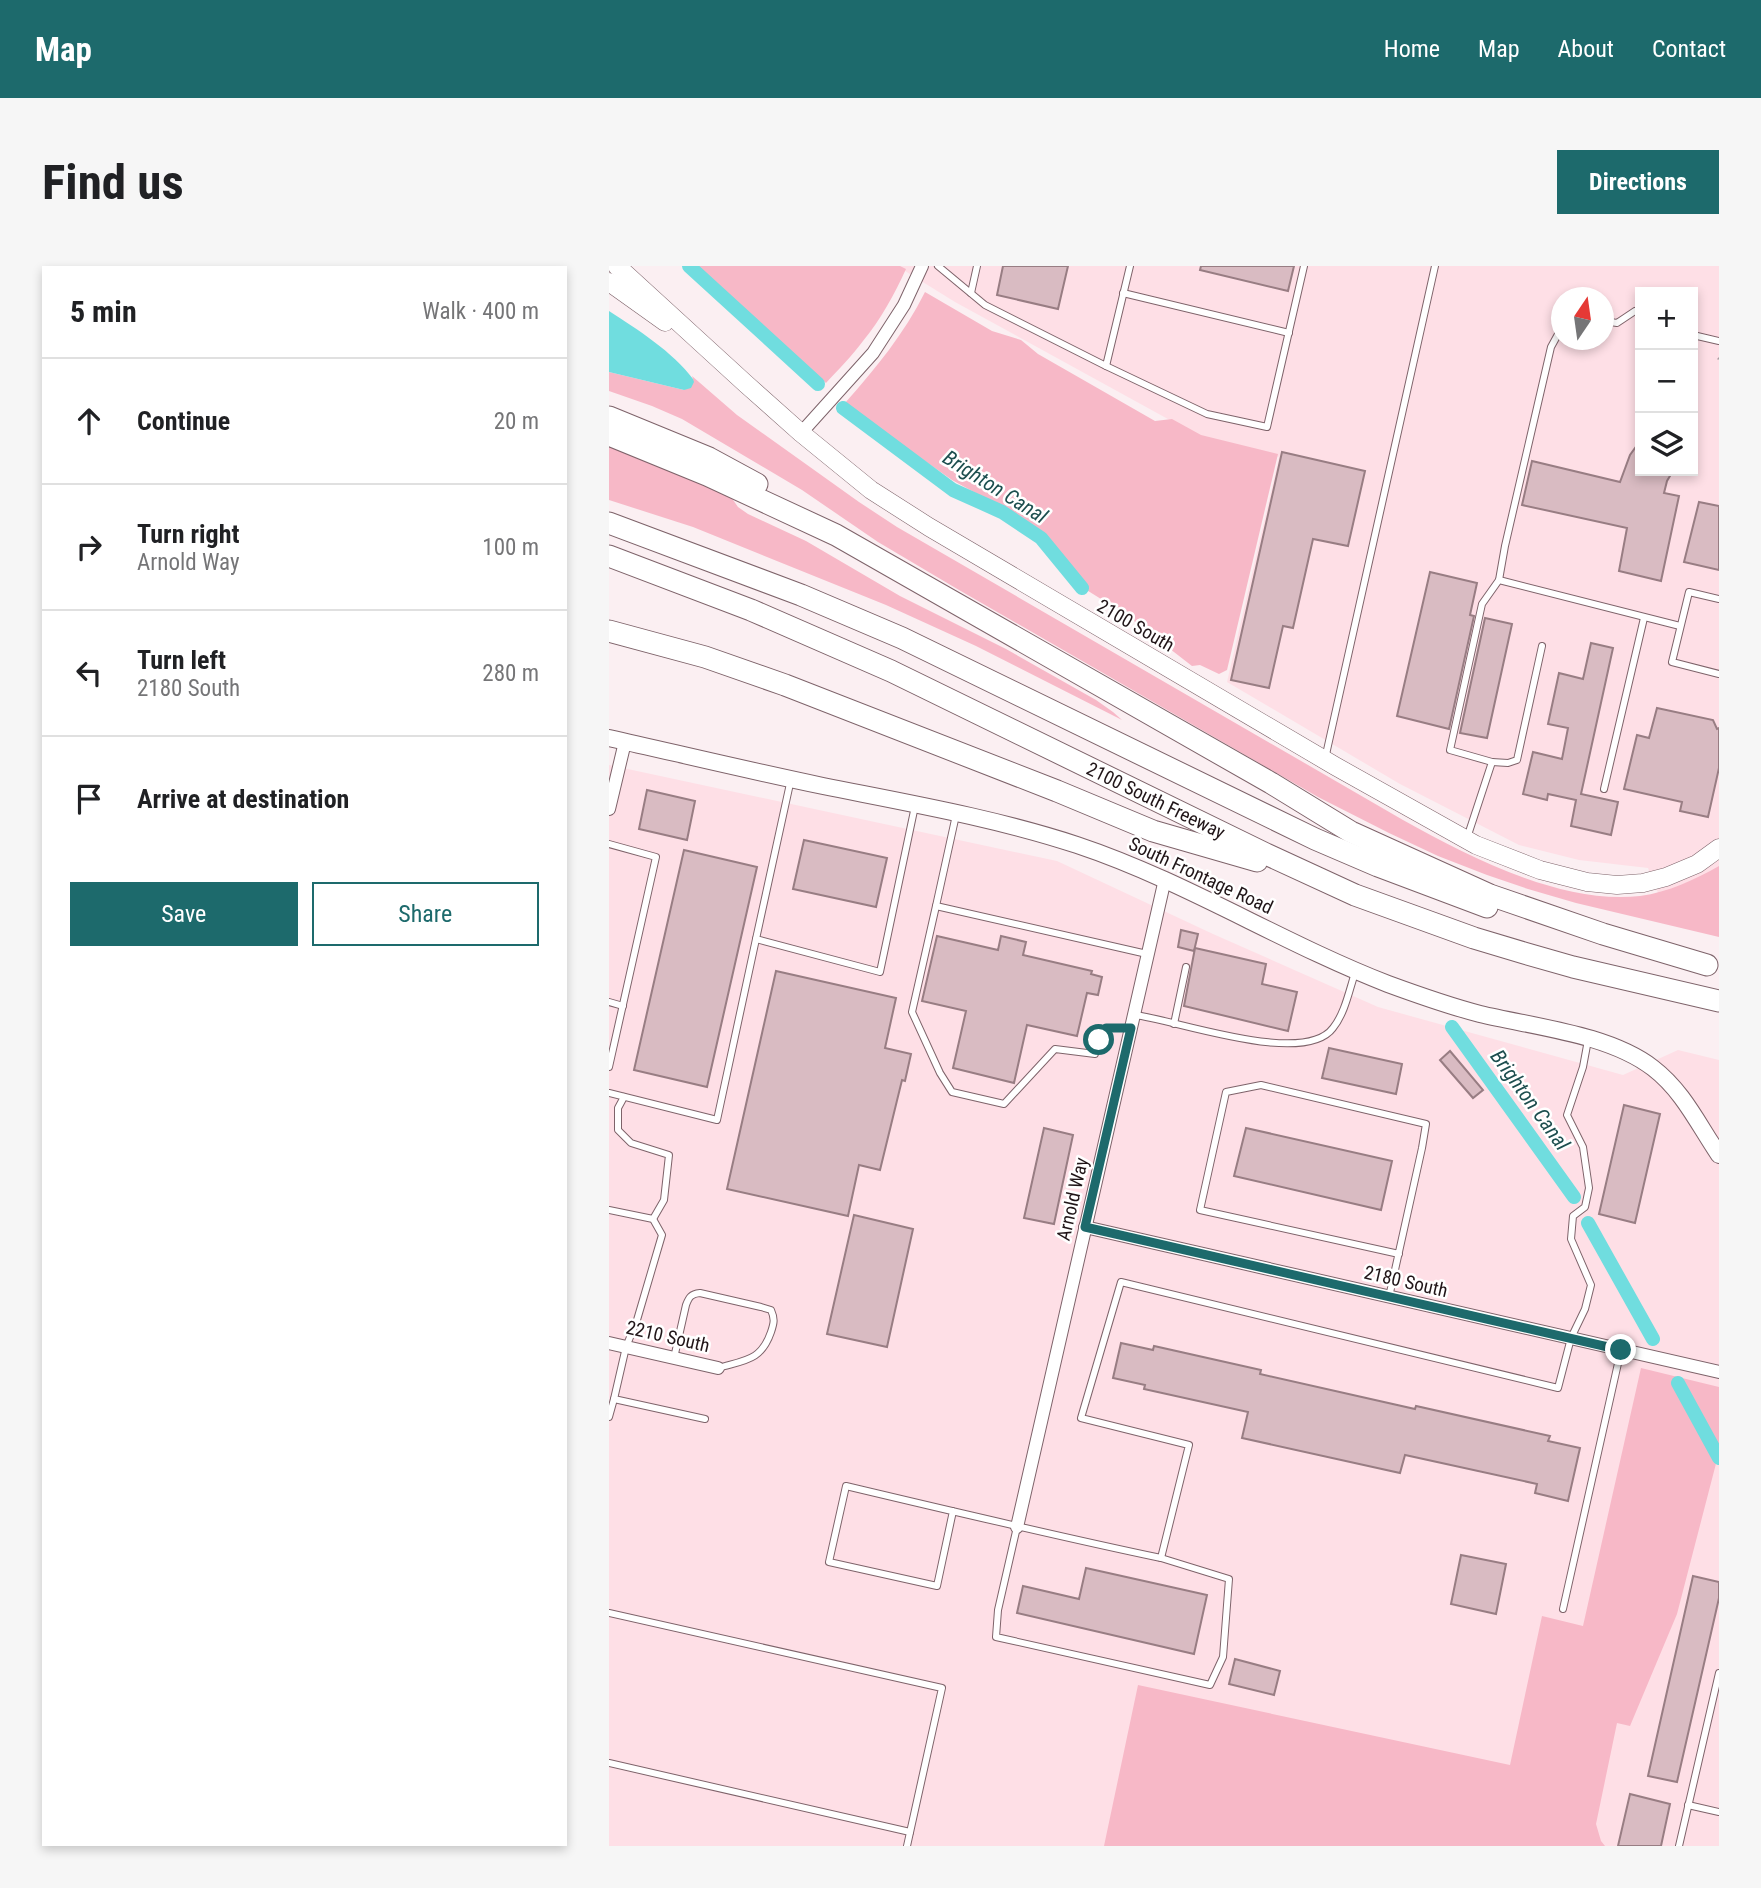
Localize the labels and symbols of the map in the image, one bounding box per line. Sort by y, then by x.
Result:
north arrow [1551,287,1614,350]
water label: Brighton Canal [939,446,1052,529]
street label: 2100 South [1093,594,1178,657]
street label: 2100 South Freeway [1083,757,1229,844]
street label: South Frontage Road [1125,832,1277,919]
route start [1083,1024,1114,1055]
water label: Brighton Canal [1486,1045,1575,1155]
street label: Arnold Way [1052,1155,1093,1243]
street label: 2180 South [1362,1261,1450,1302]
street label: 2210 South [624,1316,712,1357]
route end [1605,1334,1636,1365]

